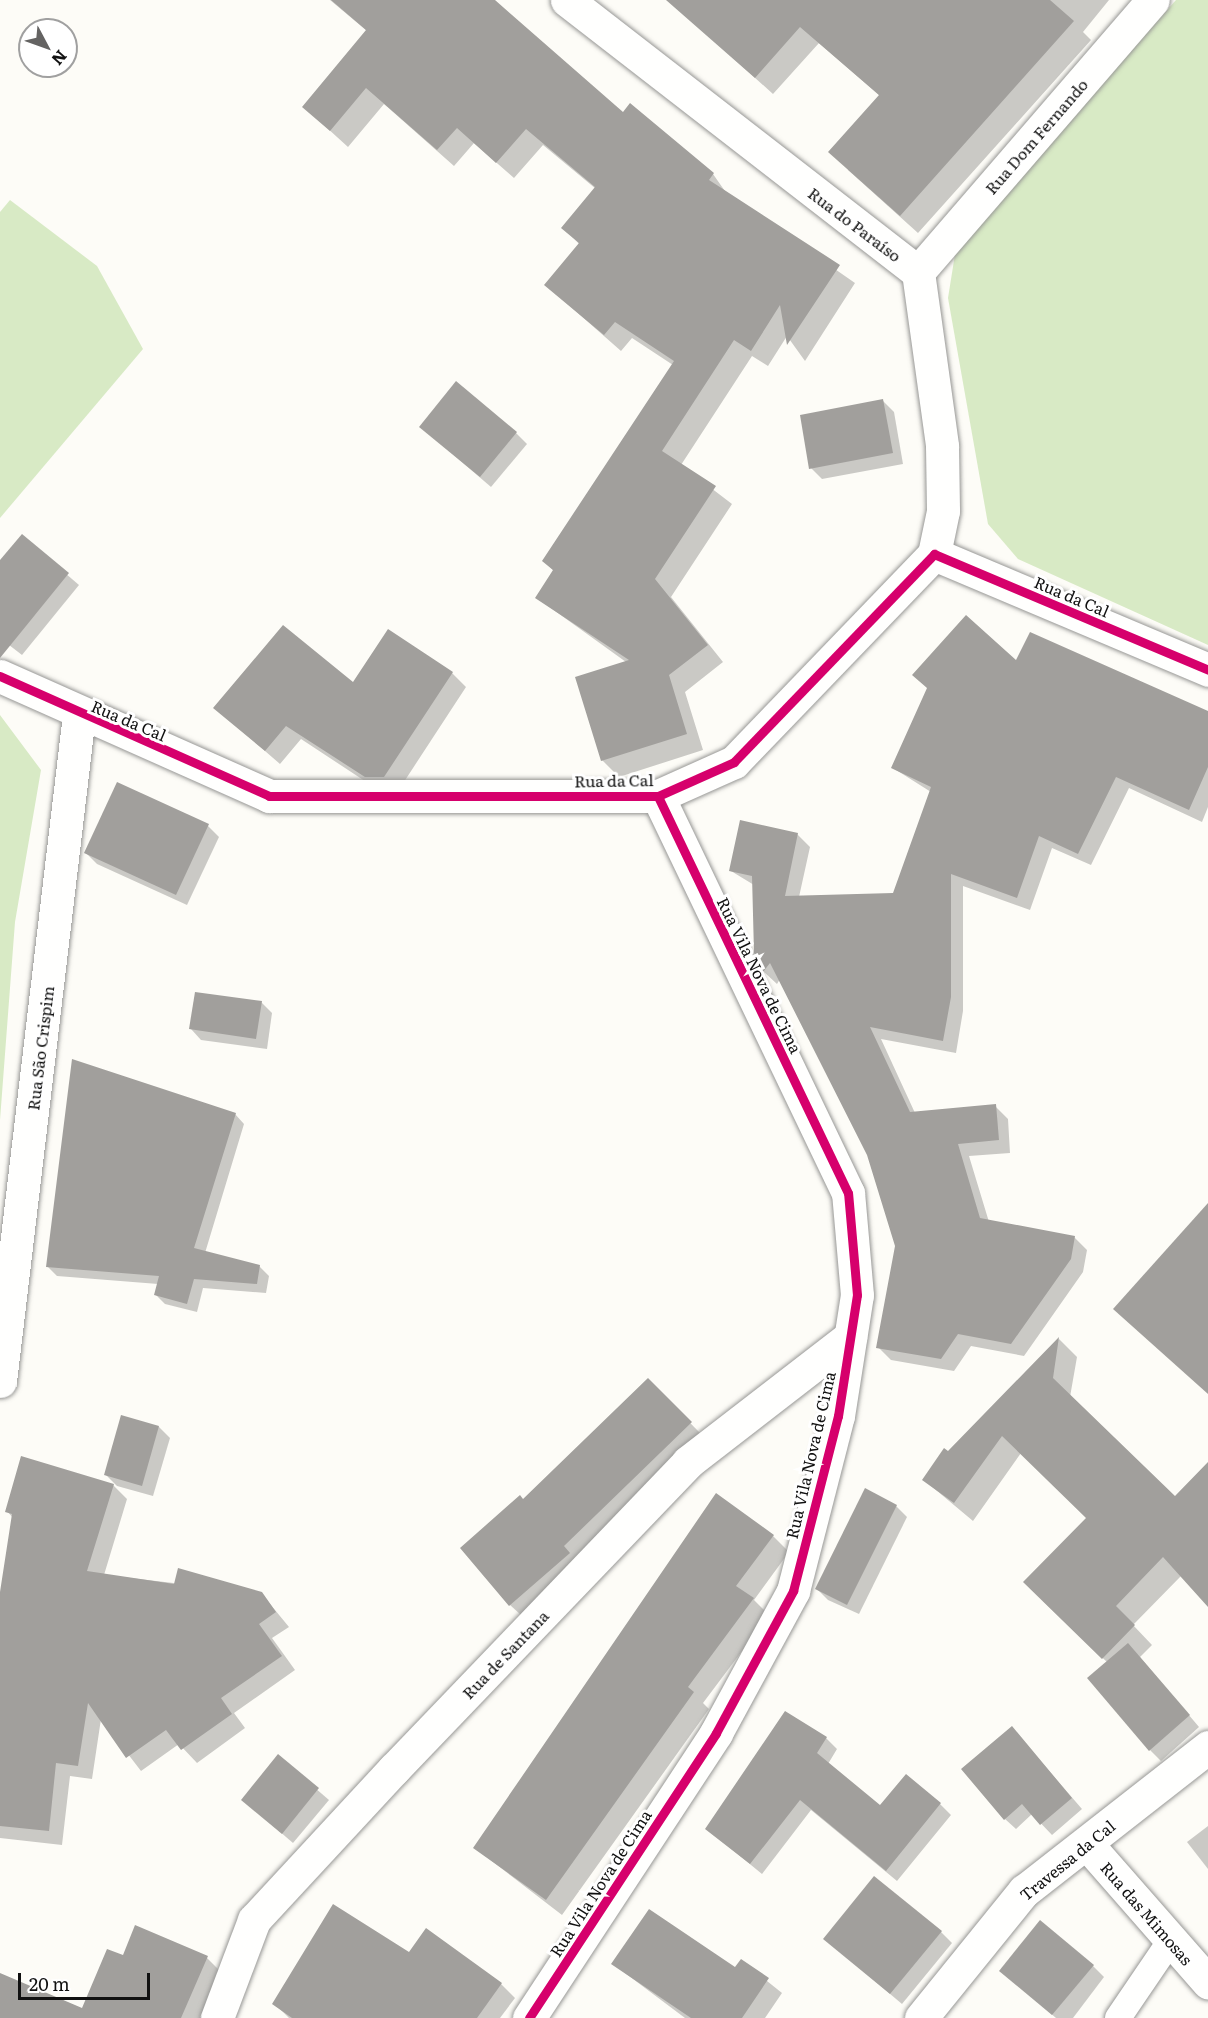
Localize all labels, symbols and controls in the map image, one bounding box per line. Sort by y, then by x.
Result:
north arrow [18,18,78,78]
text: N [47,46,74,71]
street label: Rua Dom Fernando [981,74,1091,198]
street label: Rua do Paraíso [805,183,905,265]
street label: Rua da Cal [1032,572,1112,620]
street label: Rua da Cal [89,696,169,744]
street label: Rua da Cal [574,770,654,790]
street label: Rua Vila Nova de Cima [714,894,806,1056]
street label: Rua São Crispim [23,985,57,1111]
street label: Rua Vila Nova de Cima [781,1369,839,1541]
street label: Rua de Santana [458,1606,552,1702]
street label: Rua Vila Nova de Cima [545,1806,655,1960]
street label: Travessa da Cal [1015,1816,1119,1904]
street label: Rua das Mimosas [1097,1858,1197,1968]
scale bar [21,1961,153,1999]
text: 20 m [29,1970,70,1997]

